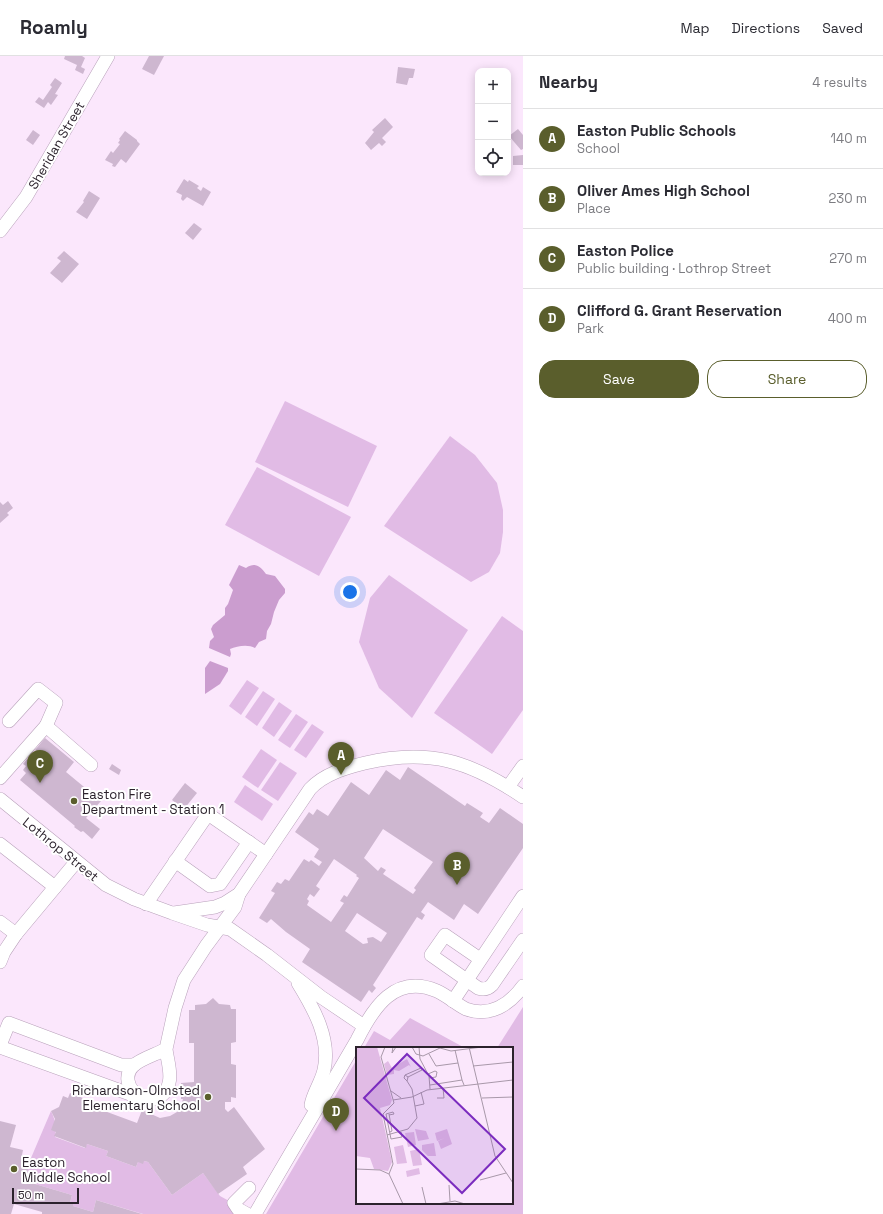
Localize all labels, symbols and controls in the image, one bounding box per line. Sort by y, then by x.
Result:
text: Roamly [20,15,88,40]
text: Map [680,19,710,37]
text: Directions [732,19,800,37]
text: Saved [822,19,863,37]
map controls [475,68,511,176]
button: + [475,68,511,104]
text: Nearby [539,71,598,93]
text: 4 results [812,74,867,91]
street label: Sheridan Street [24,98,88,192]
button: − [475,104,511,140]
text: Easton Public Schools [577,121,736,140]
text: A [548,130,556,147]
text: 140 m [831,130,867,147]
button: locate [475,140,511,176]
text: School [577,140,620,157]
text: Oliver Ames High School [577,181,750,200]
text: B [548,190,556,207]
text: 230 m [829,190,867,207]
text: Place [577,200,611,217]
text: Easton Police [577,241,674,260]
text: C [548,250,556,267]
text: 270 m [829,250,867,267]
text: Public building · Lothrop Street [577,260,771,277]
text: Clifford G. Grant Reservation [577,301,782,320]
text: D [548,310,556,327]
text: 400 m [828,310,867,327]
text: Park [577,320,604,337]
button: Save [539,360,699,398]
button: Share [707,360,867,398]
your location [340,582,360,602]
pin: A [328,742,354,775]
pin: C [27,750,53,783]
place label: Easton Fire Department - Station 1 [82,786,224,818]
marker: Easton Fire Department - Station 1 [69,796,79,806]
street label: Lothrop Street [19,814,102,885]
pin: B [444,852,470,885]
inset map [356,1047,513,1204]
place label: Richardson-Olmsted Elementary School [72,1082,200,1114]
marker: Richardson-Olmsted Elementary School [203,1092,213,1102]
pin: D [323,1098,349,1131]
place label: Easton Middle School [22,1154,110,1186]
marker: Easton Middle School [9,1164,19,1174]
scale bar [12,1186,79,1205]
text: 50 m [18,1188,44,1202]

